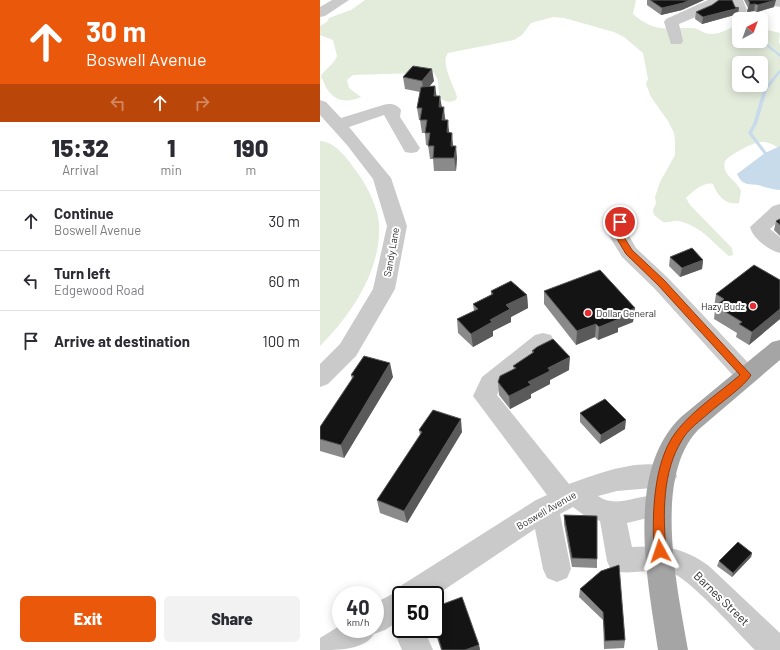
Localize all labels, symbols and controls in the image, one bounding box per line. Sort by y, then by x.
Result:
north arrow [732,12,768,48]
map controls [732,12,768,92]
text: 30 m [86,14,146,48]
icon: ahead [20,16,72,68]
text: Boswell Avenue [86,48,207,70]
button: search [732,56,768,92]
icon: left [107,92,129,114]
icon: ahead [149,92,171,114]
icon: right [191,92,213,114]
text: 15:32 [52,133,109,162]
text: 1 [167,133,175,162]
text: 190 [233,133,268,162]
text: Arrival [62,162,98,178]
text: min [161,162,182,178]
text: m [245,162,256,178]
text: Continue [54,204,114,222]
pin [603,205,637,239]
icon: ahead [20,210,42,232]
icon: arrive [609,211,631,233]
text: 30 m [268,212,300,230]
text: Boswell Avenue [54,222,141,238]
street label: Sandy Lane [381,226,401,278]
text: Turn left [54,264,110,282]
icon: left [20,270,42,292]
text: 60 m [268,272,300,290]
text: Edgewood Road [54,282,144,298]
place label: Hazy Budz [701,300,746,312]
marker: Hazy Budz [748,301,758,311]
place label: Dollar General [596,307,656,319]
marker: Dollar General [583,308,593,318]
icon: arrive [20,330,42,352]
text: Arrive at destination [54,332,190,350]
text: 100 m [262,332,300,350]
street label: Boswell Avenue [514,488,578,532]
position arrow [639,530,681,572]
street label: Barnes Street [691,568,753,628]
speed limit sign: 50 [392,586,444,638]
text: 40 [346,595,370,619]
button: Exit [20,596,156,642]
button: Share [164,596,300,642]
text: km/h [347,616,369,628]

